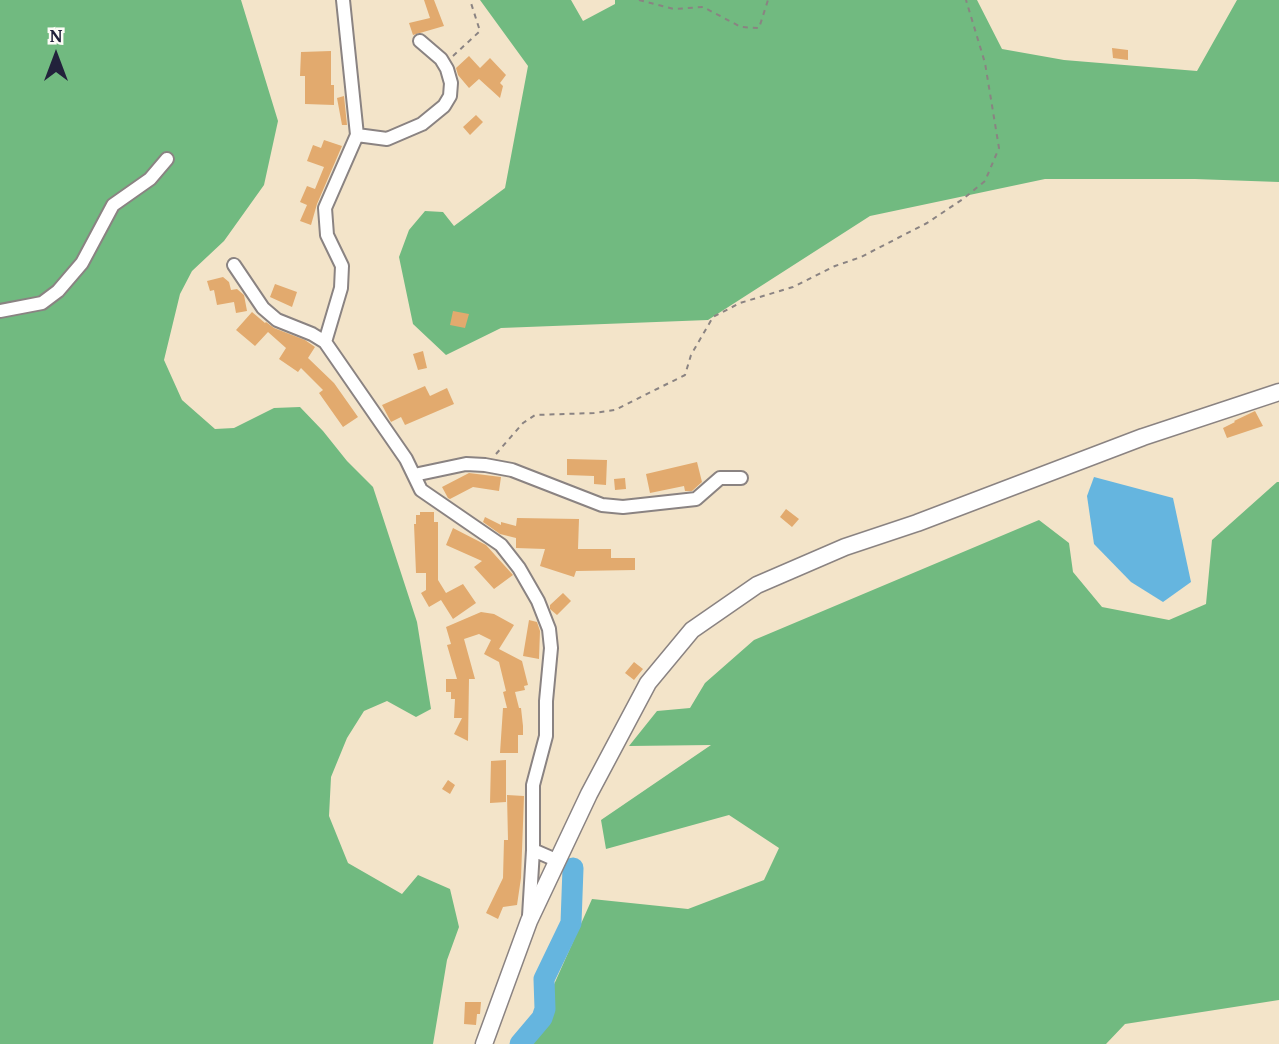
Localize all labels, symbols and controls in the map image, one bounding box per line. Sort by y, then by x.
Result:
north arrow [21,21,91,91]
text: N [50,21,62,49]

